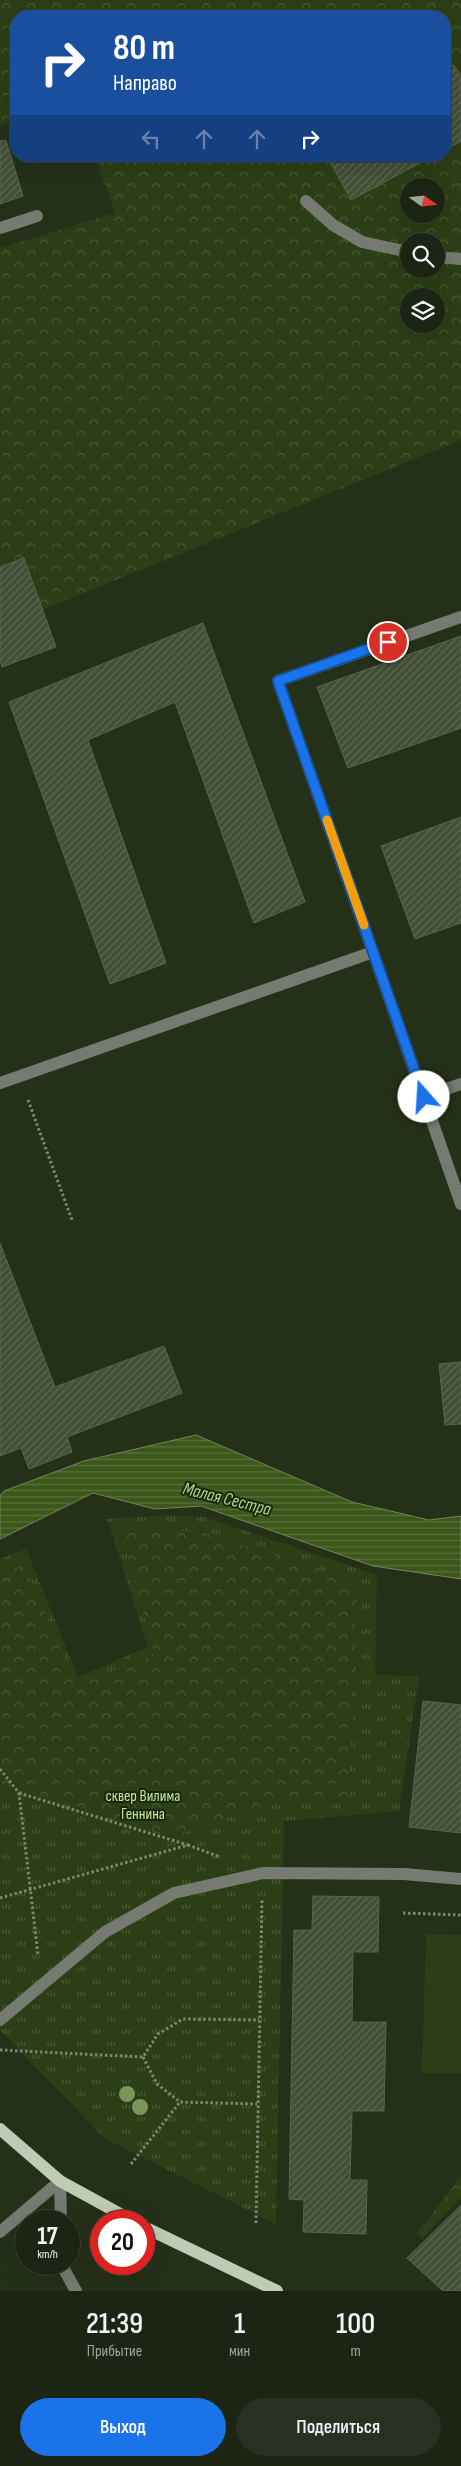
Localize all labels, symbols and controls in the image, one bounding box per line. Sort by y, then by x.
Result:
text: 80 m [113,27,175,70]
icon: right [30,30,95,95]
text: Направо [113,70,177,97]
icon: left [137,125,165,153]
icon: ahead [190,125,218,153]
icon: ahead [243,125,271,153]
icon: right [296,125,324,153]
north arrow [400,178,445,222]
map controls [400,178,445,333]
button: search [400,233,445,278]
button: layers [400,288,445,333]
pin [367,621,409,663]
icon: arrive [374,628,402,656]
position arrow [397,1070,449,1122]
water label: Малая Сестра [181,1478,274,1520]
park label: сквер Вилима Геннина [106,1787,180,1824]
speed limit sign: 20 [90,2210,155,2275]
text: 17 [37,2221,58,2252]
text: km/h [37,2247,58,2262]
text: 21:39 [86,2306,143,2342]
text: 1 [234,2306,245,2342]
text: 100 [336,2306,375,2342]
text: Прибытие [87,2342,142,2361]
text: мин [229,2342,250,2361]
text: m [350,2342,361,2361]
button: Выход [20,2398,226,2456]
button: Поделиться [236,2398,441,2456]

